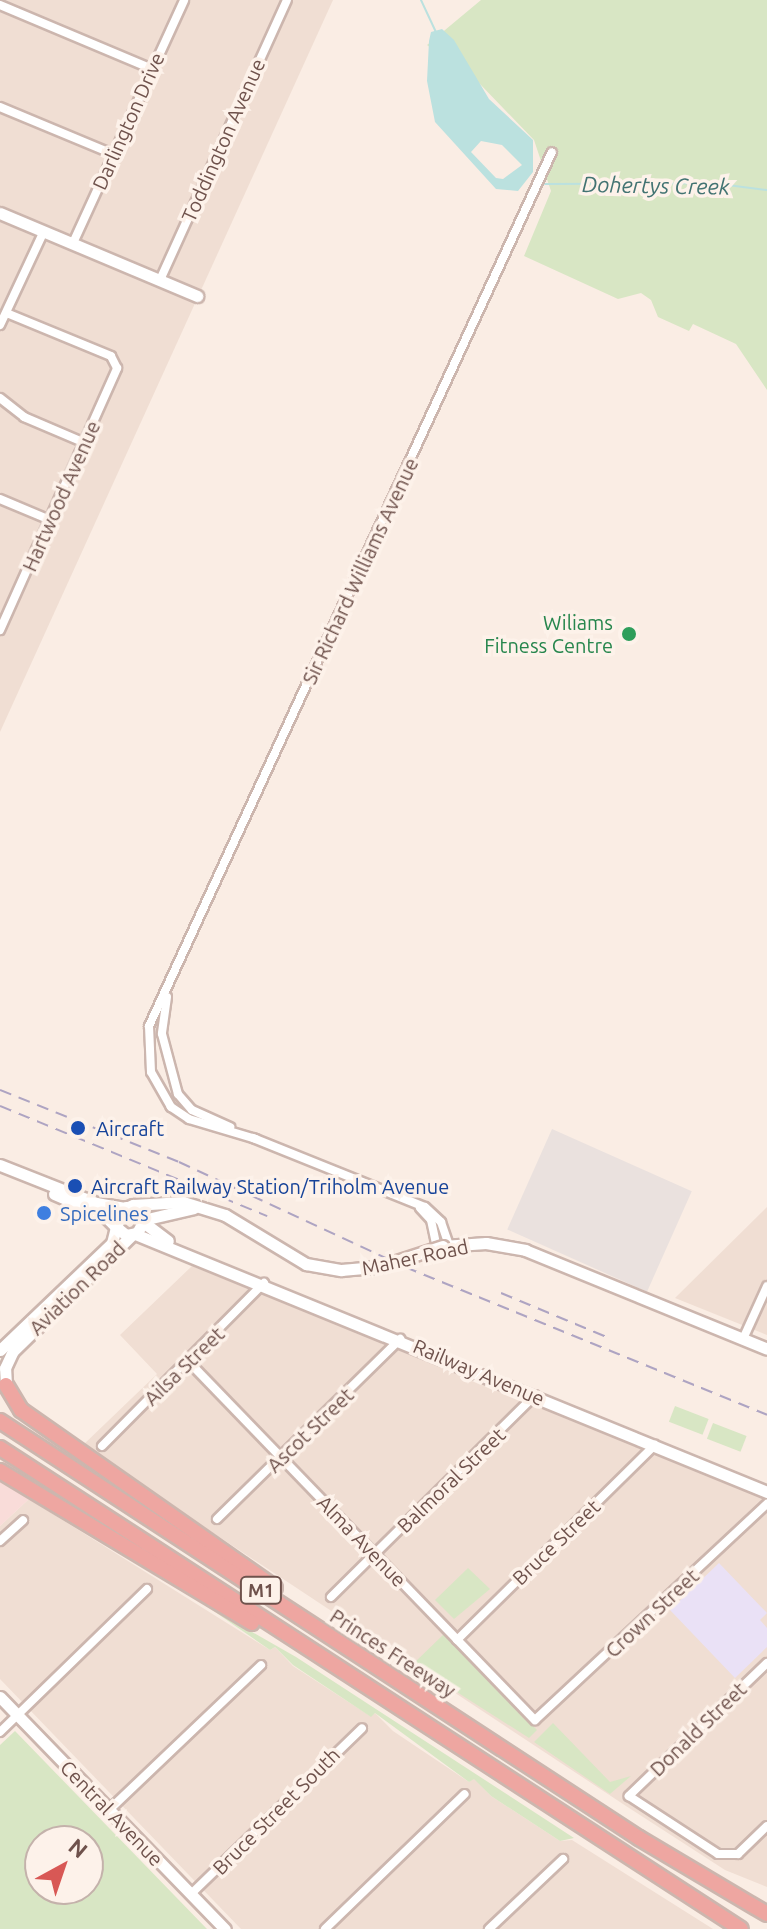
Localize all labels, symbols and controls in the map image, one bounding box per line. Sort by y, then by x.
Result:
street label: Darlington Drive [87,49,169,193]
street label: Toddington Avenue [176,55,270,225]
water label: Dohertys Creek [582,171,730,199]
street label: Hartwood Avenue [17,417,105,575]
street label: Sir Richard Williams Avenue [297,454,423,688]
place label: Wiliams Fitness Centre [484,610,613,657]
marker: Wiliams Fitness Centre [620,625,638,643]
place label: Aircraft [96,1116,164,1140]
marker: Aircraft [67,1117,89,1139]
place label: Aircraft Railway Station/Triholm Avenue [91,1174,449,1198]
marker: Aircraft Railway Station/Triholm Avenue [66,1177,84,1195]
place label: Spicelines [60,1201,149,1225]
marker: Spicelines [35,1204,53,1222]
street label: Maher Road [359,1234,471,1280]
street label: Aviation Road [24,1236,130,1340]
street label: Ailsa Street [139,1322,229,1410]
street label: Railway Avenue [410,1334,548,1410]
street label: Ascot Street [262,1383,358,1477]
street label: Balmoral Street [392,1423,510,1537]
street label: Alma Avenue [312,1490,412,1592]
street label: Bruce Street [507,1494,605,1590]
street label: Crown Street [600,1564,704,1662]
road number: M1 [239,1576,283,1604]
street label: Princes Freeway [326,1604,460,1702]
street label: Donald Street [645,1677,751,1781]
street label: Bruce Street South [207,1742,345,1880]
street label: Central Avenue [56,1755,168,1871]
north arrow [24,1825,104,1905]
text: N [64,1833,93,1863]

